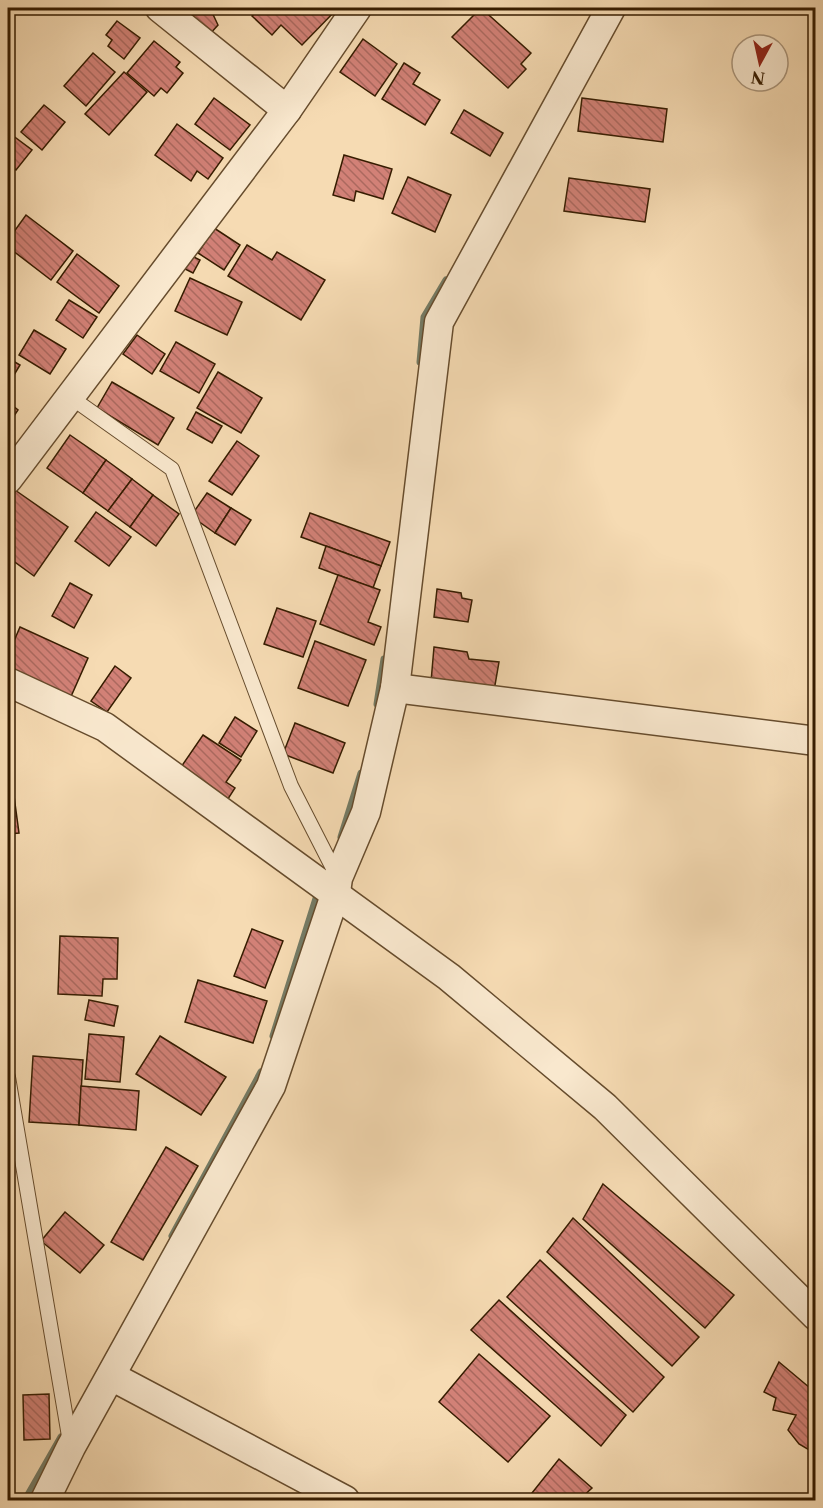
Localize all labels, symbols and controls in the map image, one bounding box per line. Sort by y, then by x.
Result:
north arrow [730,33,790,93]
text: N [750,67,766,89]

